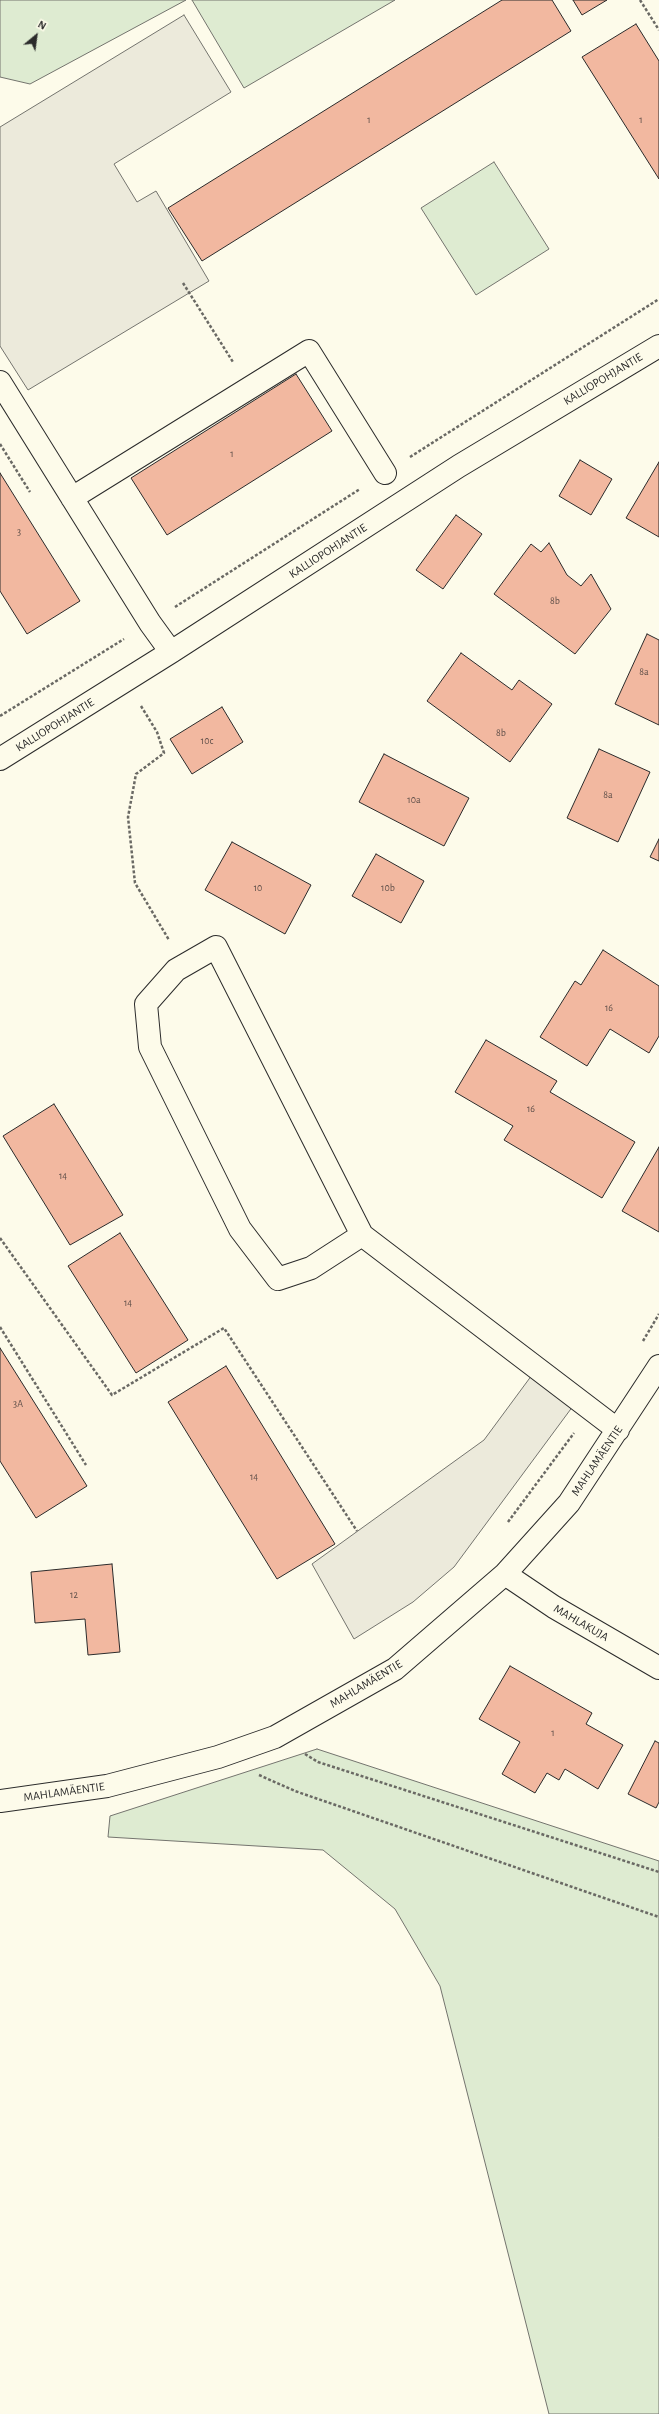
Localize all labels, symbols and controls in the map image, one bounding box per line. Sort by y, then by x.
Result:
north arrow [16,16,56,56]
text: N [36,18,48,32]
house number: 1 [367,114,371,126]
house number: 1 [639,114,643,126]
street label: KALLIOPOHJANTIE [561,350,645,408]
house number: 1 [230,448,234,460]
street label: KALLIOPOHJANTIE [286,521,370,581]
house number: 3 [17,526,21,538]
house number: 8b [550,595,560,607]
house number: 8a [639,666,649,678]
street label: KALLIOPOHJANTIE [13,695,97,755]
house number: 8b [496,727,506,739]
house number: 10c [201,735,213,747]
house number: 8a [603,789,613,801]
house number: 10a [407,794,421,806]
house number: 10 [254,882,262,894]
house number: 10b [381,882,395,894]
house number: 16 [605,1002,613,1014]
house number: 16 [527,1103,535,1115]
house number: 14 [59,1170,67,1182]
house number: 14 [124,1297,132,1309]
house number: 3A [13,1398,23,1410]
street label: MAHLAMÄENTIE [568,1423,626,1499]
house number: 14 [250,1471,258,1483]
house number: 12 [70,1589,78,1601]
street label: MAHLAKUJA [551,1601,611,1645]
street label: MAHLAMÄENTIE [327,1657,405,1711]
house number: 1 [551,1727,555,1739]
street label: MAHLAMÄENTIE [23,1779,105,1805]

